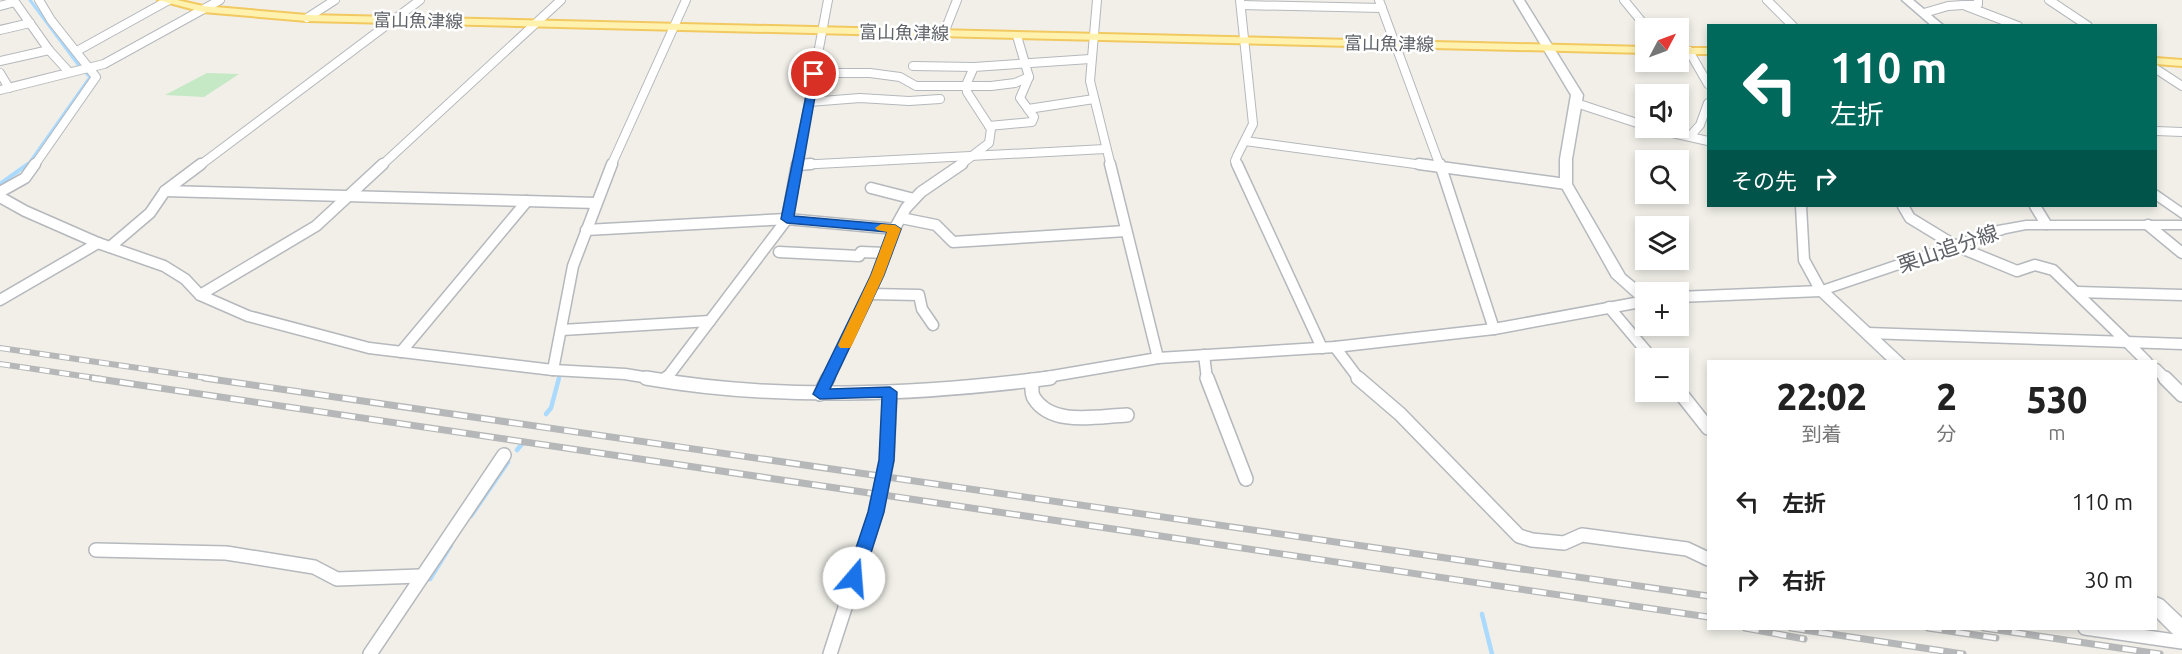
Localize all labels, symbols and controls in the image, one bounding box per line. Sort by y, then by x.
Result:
street label: 富山魚津線 [373,9,463,31]
north arrow [1635,18,1689,72]
map controls [1635,18,1689,402]
street label: 富山魚津線 [859,21,949,43]
street label: 富山魚津線 [1344,32,1434,54]
text: 110 m [1830,44,1947,91]
pin [788,48,839,99]
icon: left [1731,48,1809,126]
icon: arrive [797,57,830,90]
button: sound [1635,84,1689,138]
text: 左折 [1830,99,1884,129]
button: search [1635,150,1689,204]
icon: right [1809,162,1842,195]
text: その先 [1731,168,1797,193]
button: layers [1635,216,1689,270]
street label: 栗山追分線 [1894,220,2001,276]
button: + [1635,282,1689,336]
button: − [1635,348,1689,402]
text: 22:02 [1777,376,1867,417]
text: 2 [1936,376,1957,417]
text: 530 [2026,379,2087,420]
text: m [2048,421,2066,444]
text: 到着 [1802,422,1842,445]
text: 分 [1937,422,1957,445]
icon: left [1731,485,1764,518]
text: 110 m [2072,489,2133,514]
text: 左折 [1782,490,1826,515]
position arrow [822,546,886,610]
icon: right [1731,563,1764,596]
text: 30 m [2084,567,2133,592]
text: 右折 [1782,568,1826,593]

